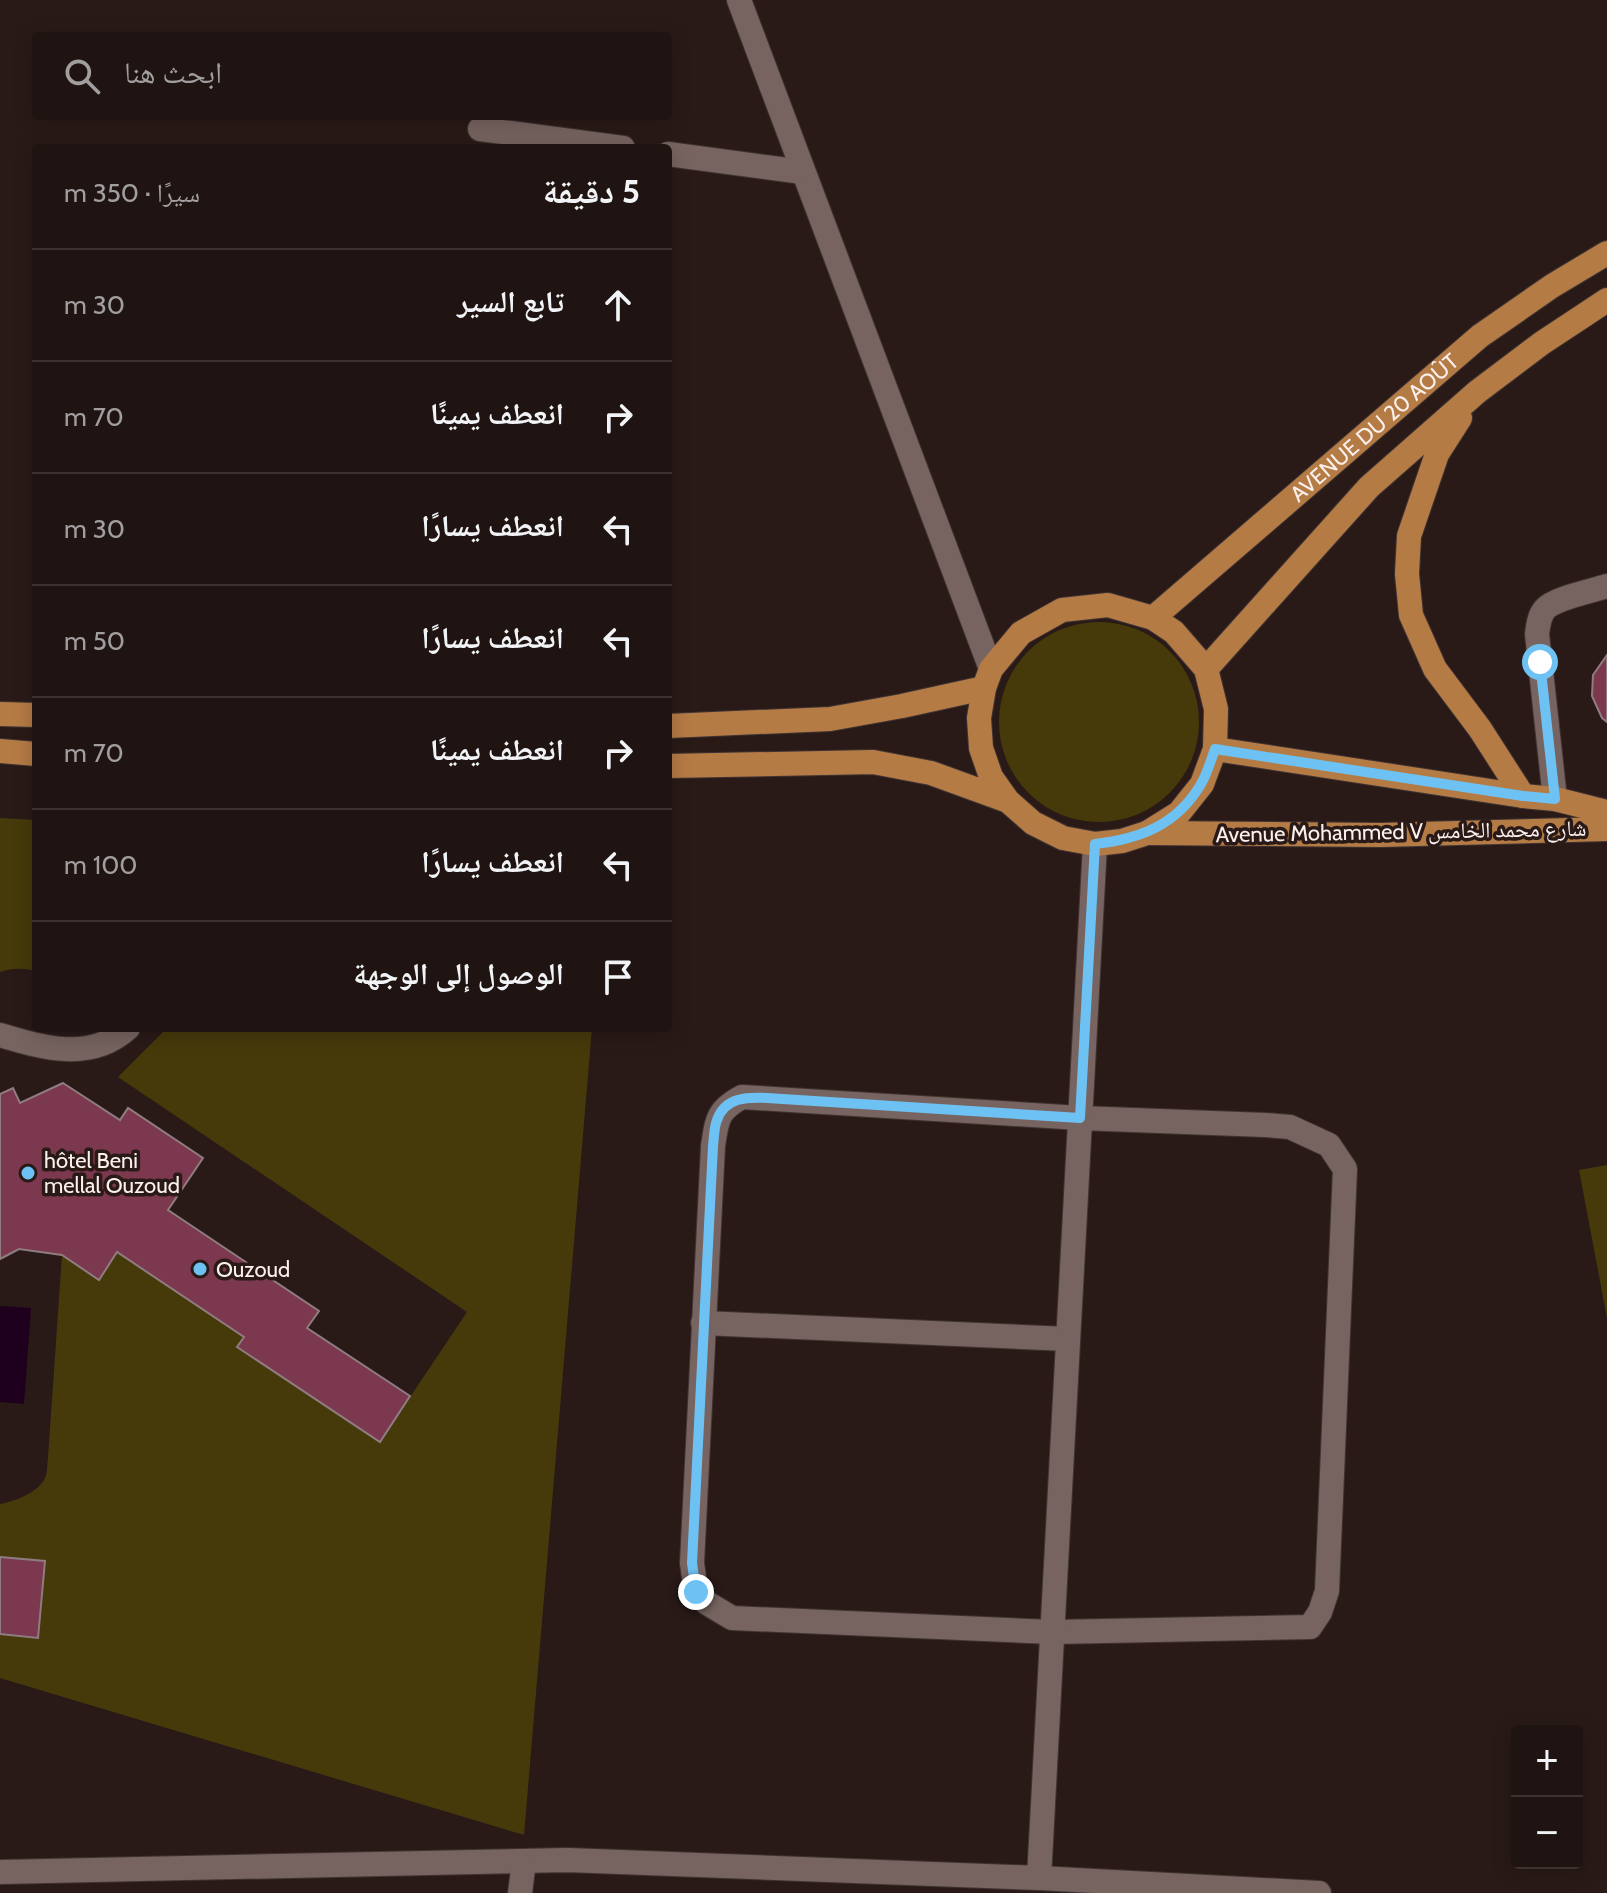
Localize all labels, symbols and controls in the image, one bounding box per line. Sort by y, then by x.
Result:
search box [32,32,672,120]
icon: search [60,54,104,98]
text: ابحث هنا [124,54,222,91]
text: 5 دقيقة [543,170,640,212]
text: سيرًا · 350 m [64,177,200,209]
text: تابع السير [457,283,564,320]
icon: ahead [596,283,640,327]
text: 30 m [64,289,125,321]
street label: AVENUE DU 20 AOÛT [1285,348,1464,508]
text: انعطف يمينًا [430,395,564,432]
icon: right [596,395,640,439]
text: 70 m [64,401,124,433]
text: انعطف يسارًا [421,507,564,544]
icon: left [596,507,640,551]
text: 30 m [64,513,125,545]
text: انعطف يسارًا [421,619,564,656]
icon: left [596,619,640,663]
text: 50 m [64,625,125,657]
route start [1522,644,1558,680]
text: انعطف يمينًا [430,731,564,768]
icon: right [596,731,640,775]
text: 70 m [64,737,124,769]
street label: Avenue Mohammed V شارع محمد الخامس [1215,815,1587,848]
text: انعطف يسارًا [421,843,564,880]
icon: left [596,843,640,887]
text: 100 m [64,849,137,881]
text: الوصول إلى الوجهة [353,955,564,992]
icon: arrive [596,955,640,999]
place label: hôtel Beni mellal Ouzoud [44,1147,180,1199]
marker: hôtel Beni mellal Ouzoud [19,1164,37,1182]
place label: Ouzoud [216,1256,290,1283]
marker: Ouzoud [191,1260,209,1278]
route end [678,1574,714,1610]
map controls [1511,1725,1583,1869]
button: + [1511,1725,1583,1797]
button: − [1511,1797,1583,1869]

